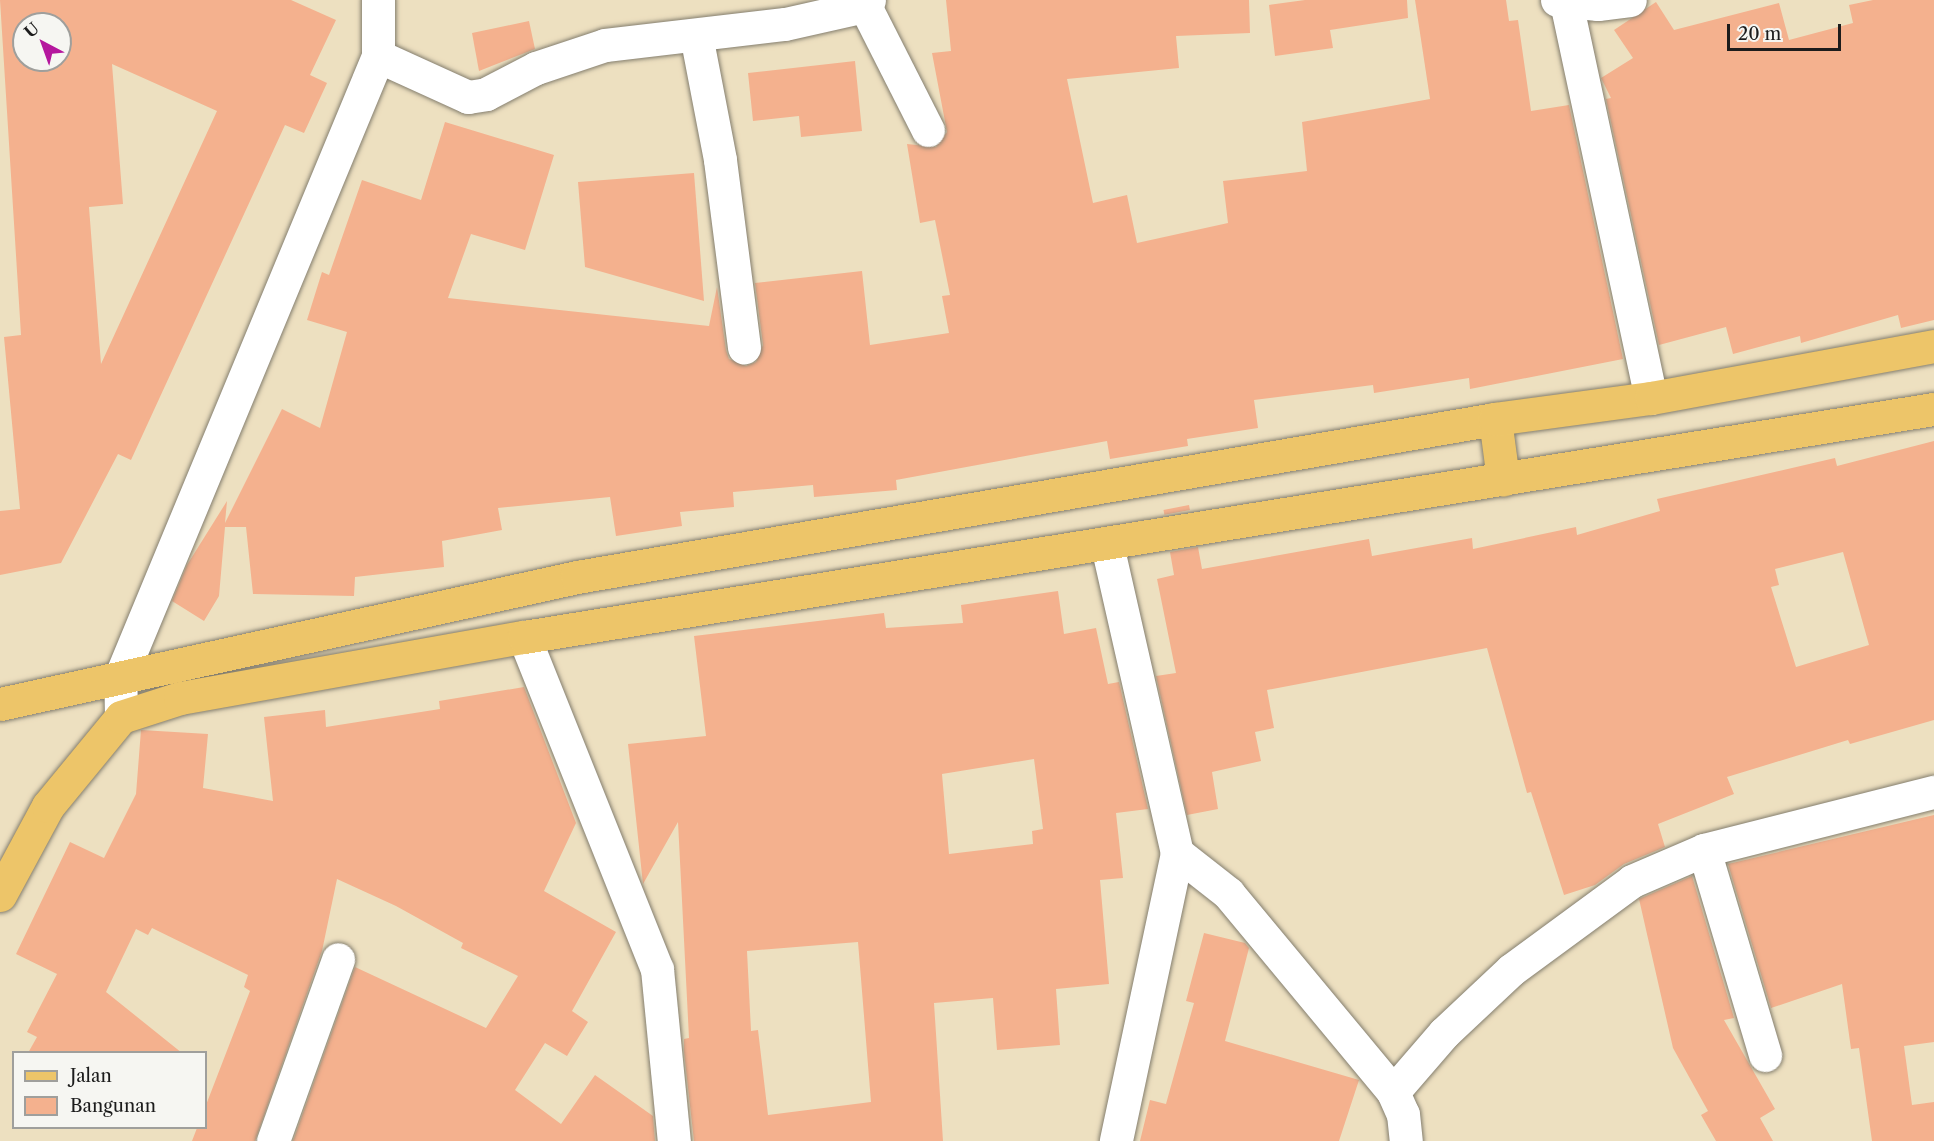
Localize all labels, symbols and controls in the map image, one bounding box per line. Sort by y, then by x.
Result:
north arrow [12,12,72,72]
scale bar [1730,12,1844,50]
text: U [20,18,43,42]
text: 20 m [1738,23,1781,45]
legend [12,1051,207,1129]
text: Jalan [70,1065,112,1087]
text: Bangunan [70,1095,156,1117]

